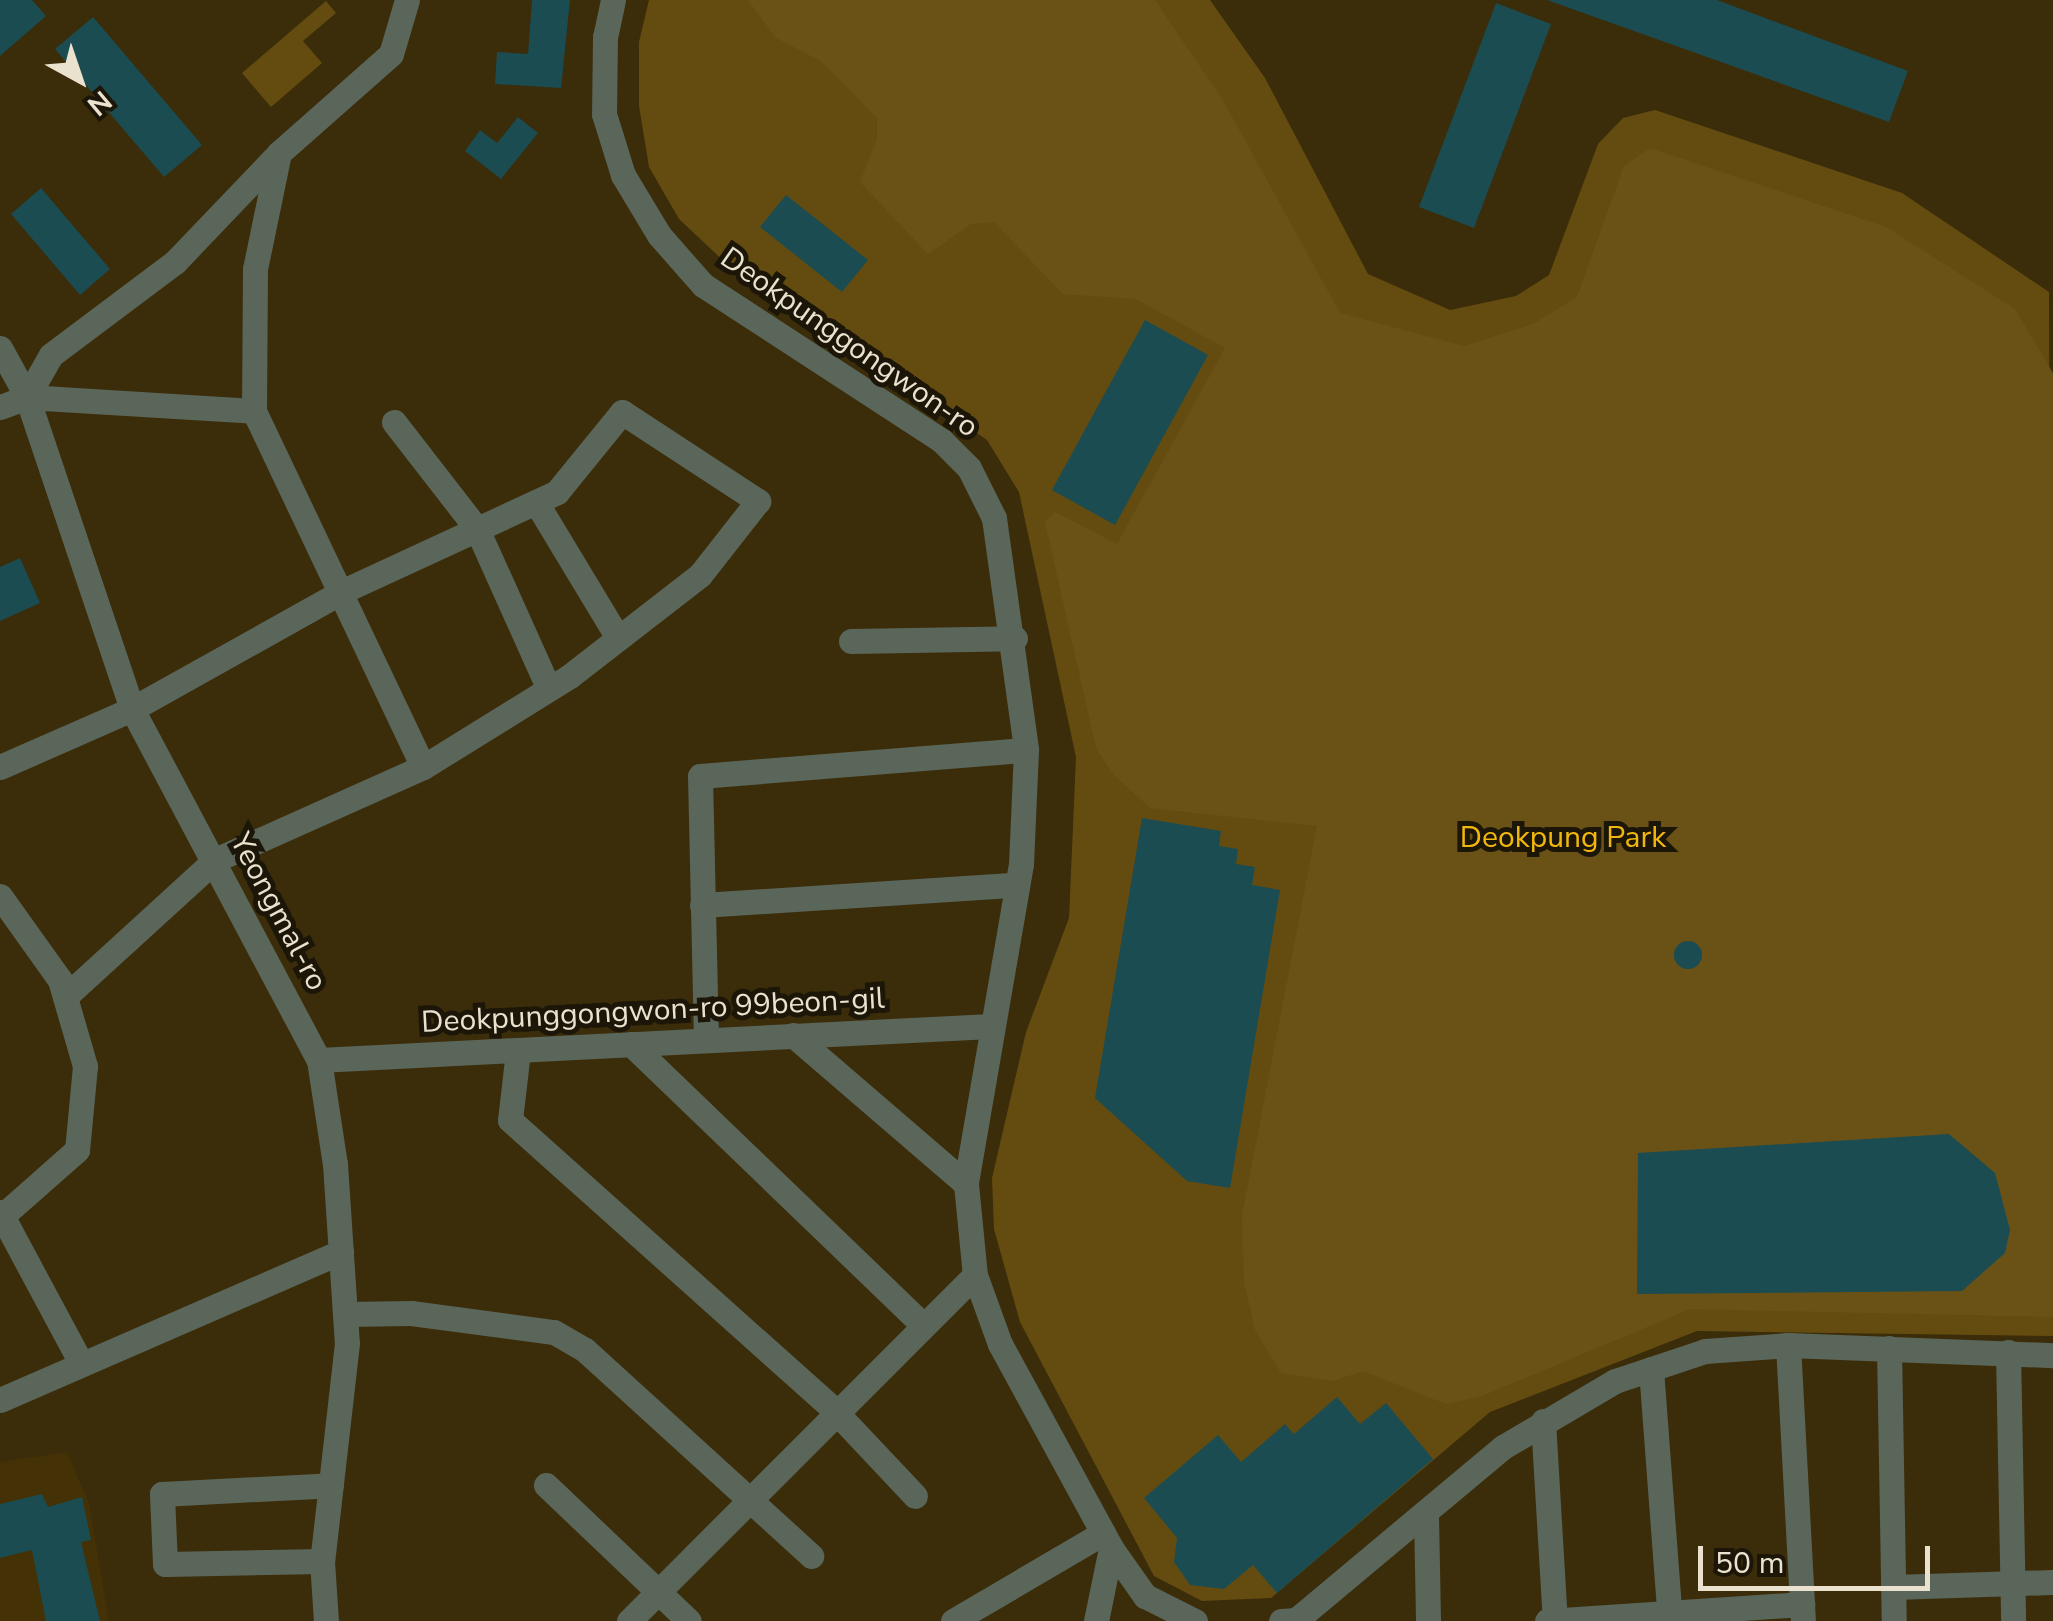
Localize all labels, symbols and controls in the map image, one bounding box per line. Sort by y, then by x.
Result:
north arrow [30,30,130,130]
text: N [79,82,120,124]
street label: Deokpunggongwon-ro [713,240,985,446]
park label: Deokpung Park [1460,820,1666,856]
street label: Yeongmal-ro [222,827,334,997]
street label: Deokpunggongwon-ro 99beon-gil [420,981,886,1041]
scale bar [1703,1526,1936,1588]
text: 50 m [1715,1543,1784,1584]

